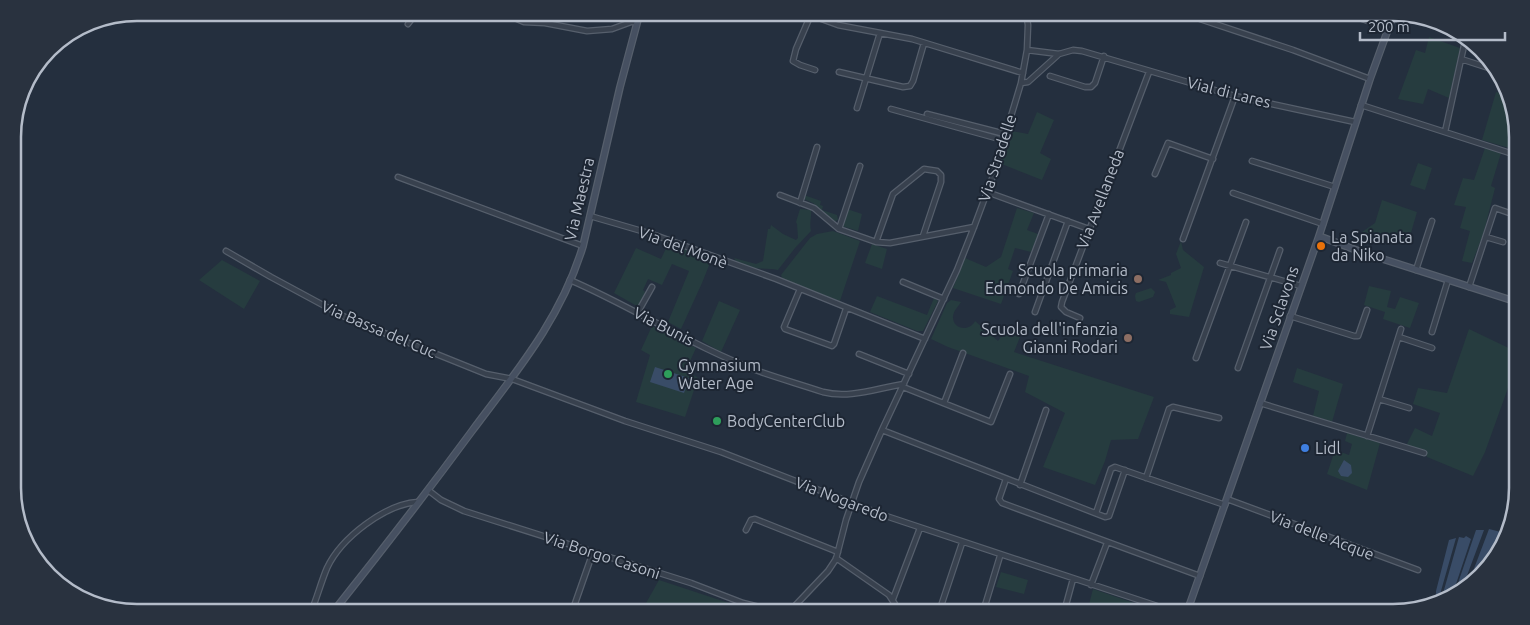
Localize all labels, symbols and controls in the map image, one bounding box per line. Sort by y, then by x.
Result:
scale bar [1360,10,1505,42]
text: 200 m [1368,18,1410,35]
street label: Vial di Lares [1185,73,1273,111]
street label: Via Stradelle [974,112,1020,204]
street label: Via Avellaneda [1073,147,1127,251]
street label: Via Maestra [561,156,597,242]
street label: Via del Monè [636,223,730,271]
place label: La Spianata da Niko [1331,228,1413,264]
marker: La Spianata da Niko [1315,240,1327,252]
place label: Scuola primaria Edmondo De Amicis [985,261,1128,297]
street label: Via Sclavons [1256,263,1302,352]
marker: Scuola primaria Edmondo De Amicis [1132,273,1144,285]
street label: Via Bassa del Cuc [319,297,440,362]
street label: Via Bunis [631,303,697,349]
place label: Scuola dell'infanzia Gianni Rodari [981,320,1118,356]
marker: Scuola dell'infanzia Gianni Rodari [1122,332,1134,344]
place label: Gymnasium Water Age [678,356,761,392]
marker: Gymnasium Water Age [662,368,674,380]
place label: BodyCenterClub [727,412,845,430]
marker: BodyCenterClub [711,415,723,427]
place label: Lidl [1315,439,1341,457]
marker: Lidl [1299,442,1311,454]
street label: Via Nogaredo [793,473,891,525]
street label: Via delle Acque [1267,507,1377,563]
street label: Via Borgo Casoni [541,528,663,582]

